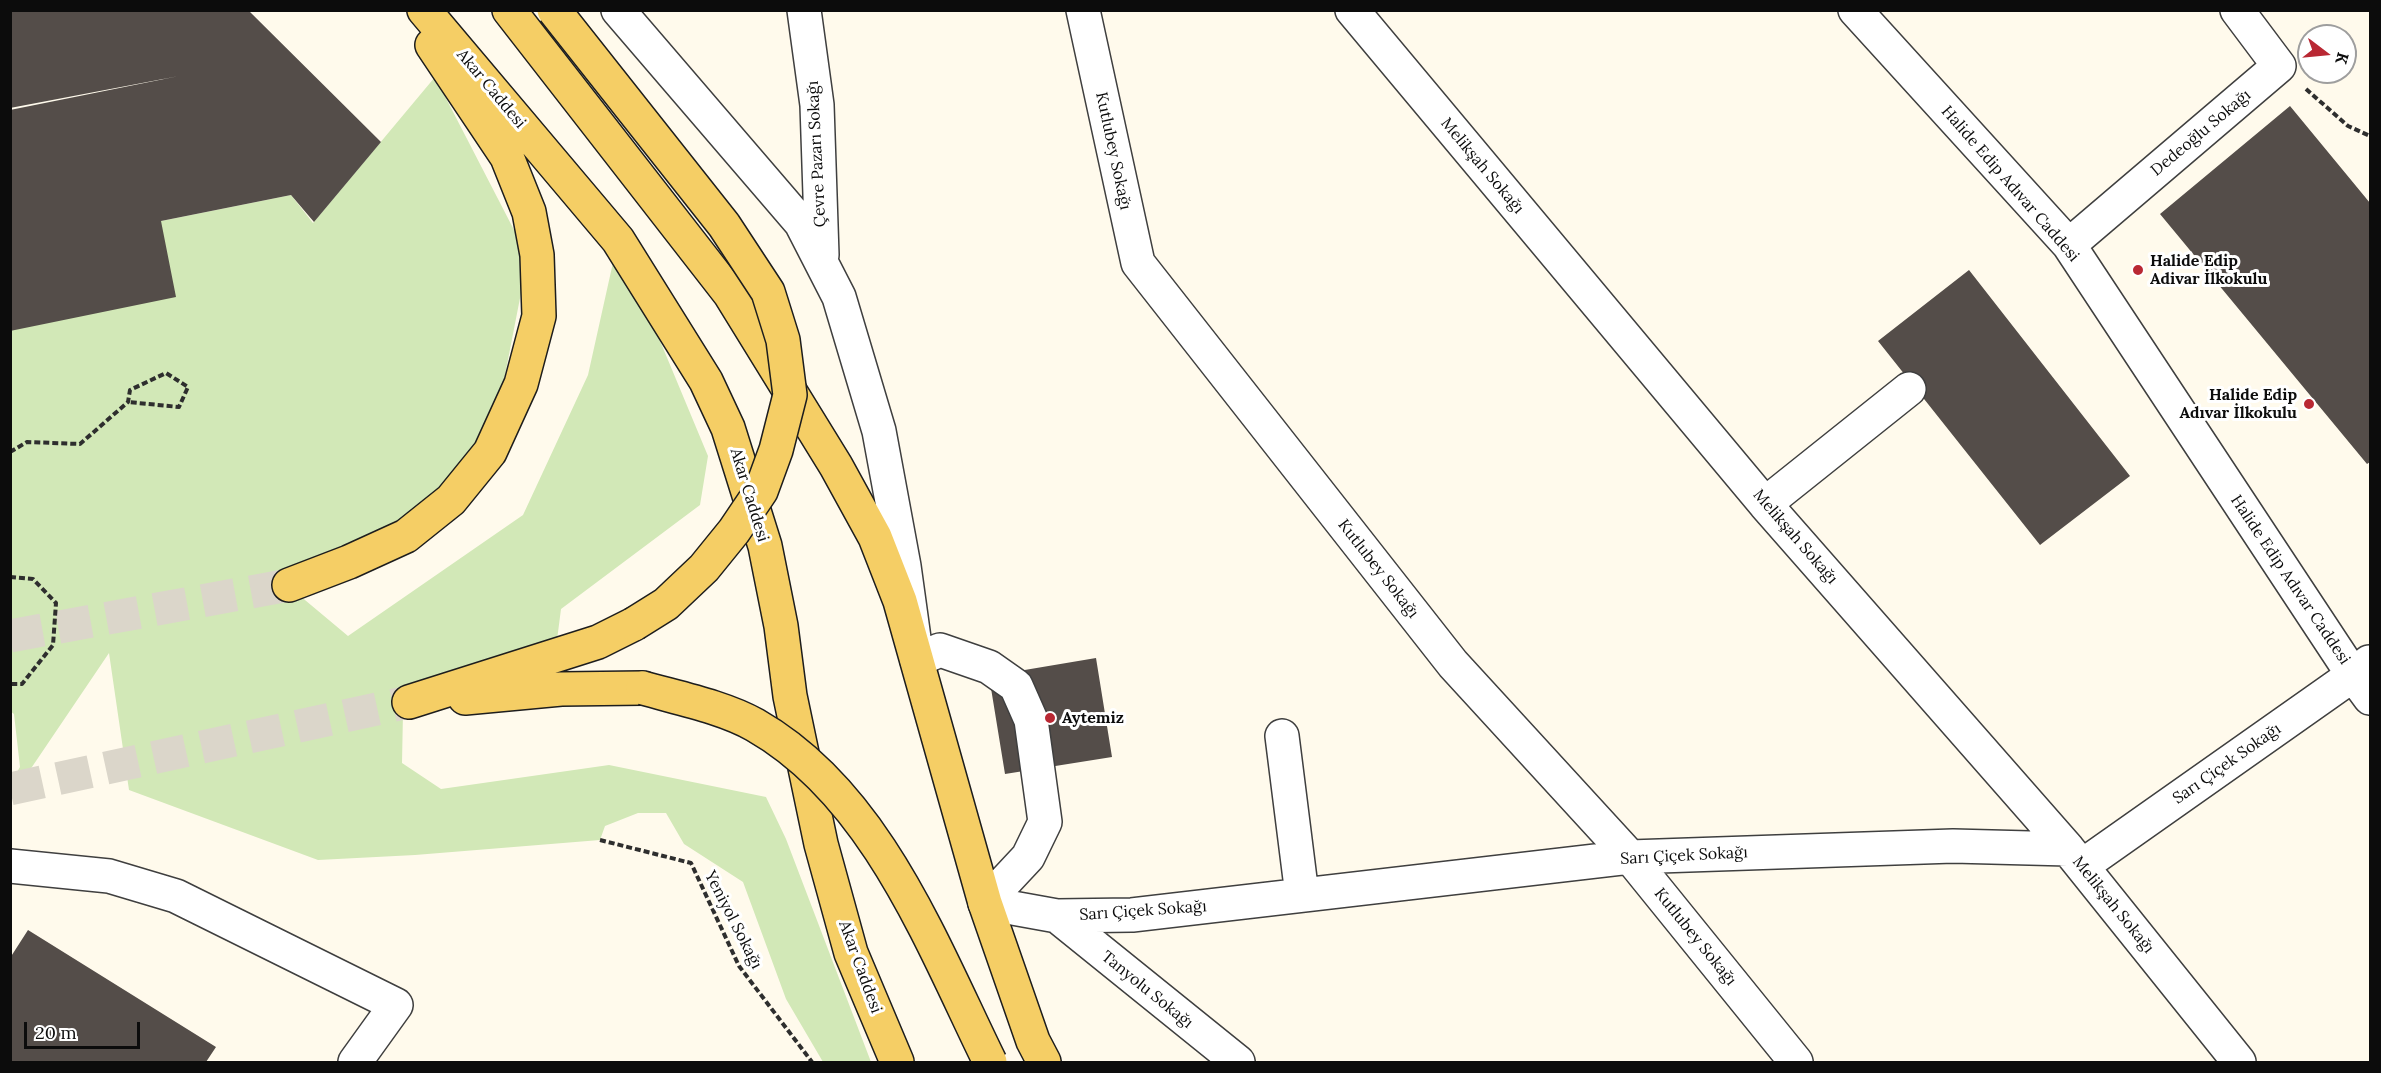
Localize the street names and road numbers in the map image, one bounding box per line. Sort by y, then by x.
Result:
street label: Akar Caddesi [452,46,530,132]
street label: Çevre Pazarı Sokağı [804,80,830,228]
street label: Dedeoğlu Sokağı [2147,86,2255,180]
street label: Kutlubey Sokağı [1091,90,1135,212]
street label: Halide Edip Adıvar Caddesi [1937,102,2083,266]
street label: Melikşah Sokağı [1436,114,1528,218]
street label: Akar Caddesi [726,446,772,544]
street label: Melikşah Sokağı [1749,486,1841,588]
street label: Halide Edip Adıvar Caddesi [2226,492,2354,668]
street label: Kutlubey Sokağı [1334,516,1422,622]
street label: Sarı Çiçek Sokağı [2169,720,2285,808]
street label: Sarı Çiçek Sokağı [1620,843,1748,869]
street label: Melikşah Sokağı [2068,853,2158,957]
street label: Yeniyol Sokağı [700,868,766,972]
street label: Kutlubey Sokağı [1650,884,1740,990]
street label: Sarı Çiçek Sokağı [1079,897,1207,925]
street label: Akar Caddesi [834,918,886,1016]
street label: Tanyolu Sokağı [1097,947,1197,1033]

